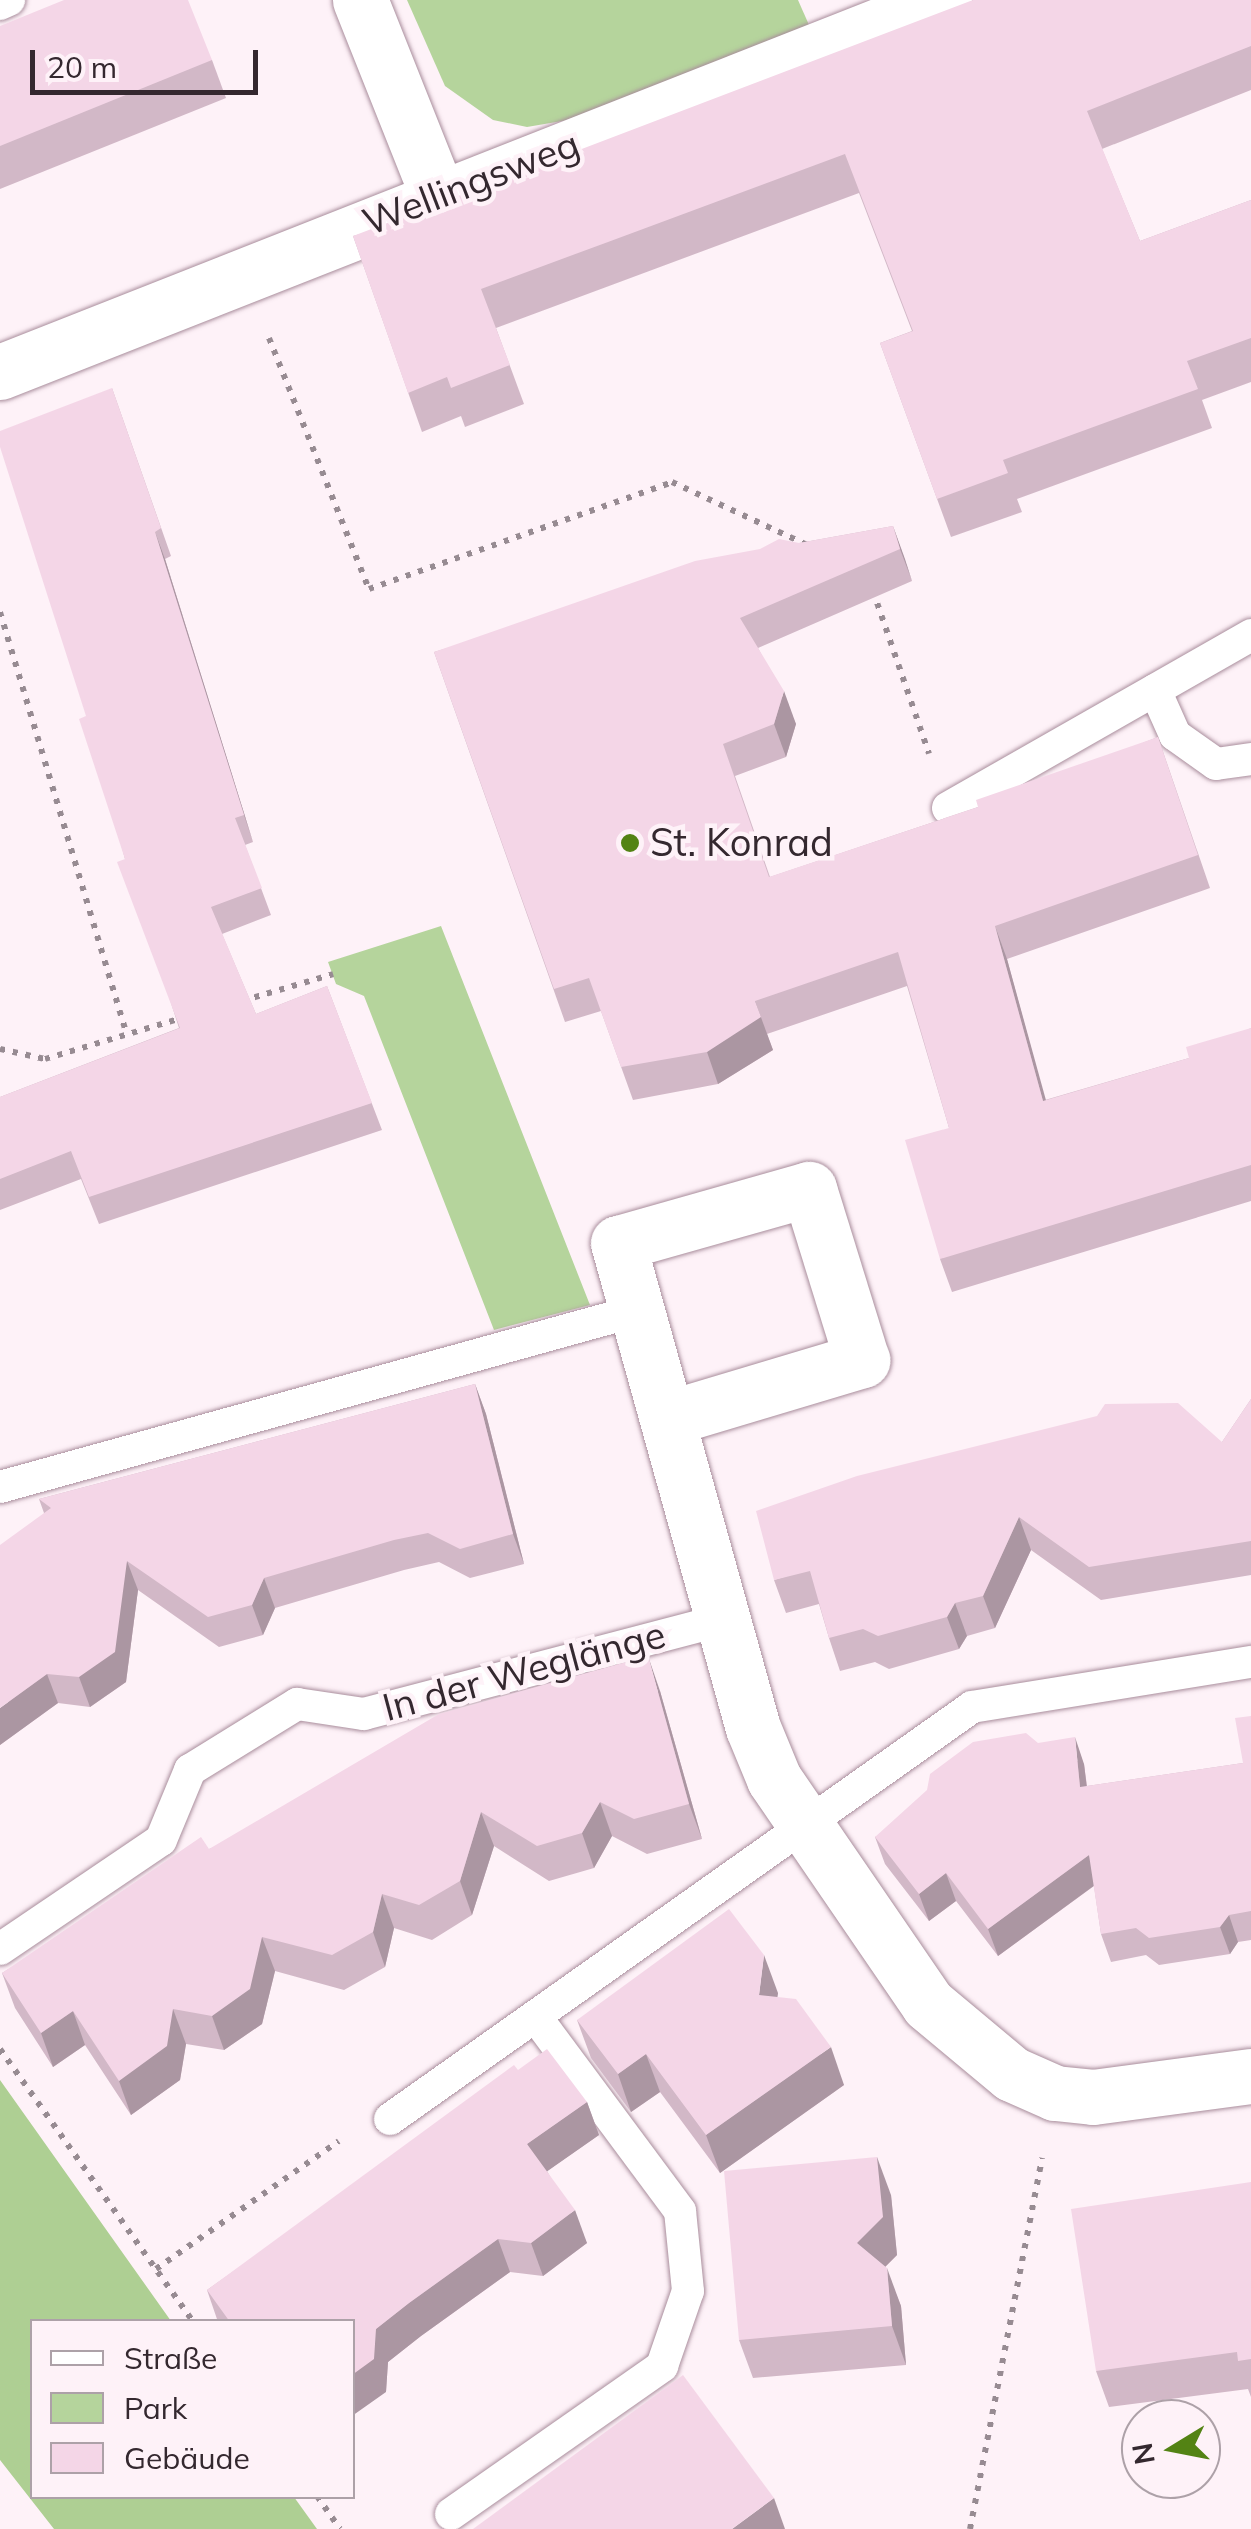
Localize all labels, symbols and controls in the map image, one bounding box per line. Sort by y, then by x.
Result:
scale bar [35,30,262,92]
text: 20 m [47,48,117,86]
street label: Wellingsweg [356,121,586,245]
place label: St. Konrad [650,820,833,866]
marker: St. Konrad [619,832,641,854]
street label: In der Weglänge [378,1611,670,1731]
legend [30,2319,355,2499]
text: Straße [124,2339,217,2377]
text: Park [124,2389,187,2427]
north arrow [1121,2399,1221,2499]
text: Gebäude [124,2439,250,2477]
text: N [1124,2441,1162,2467]

